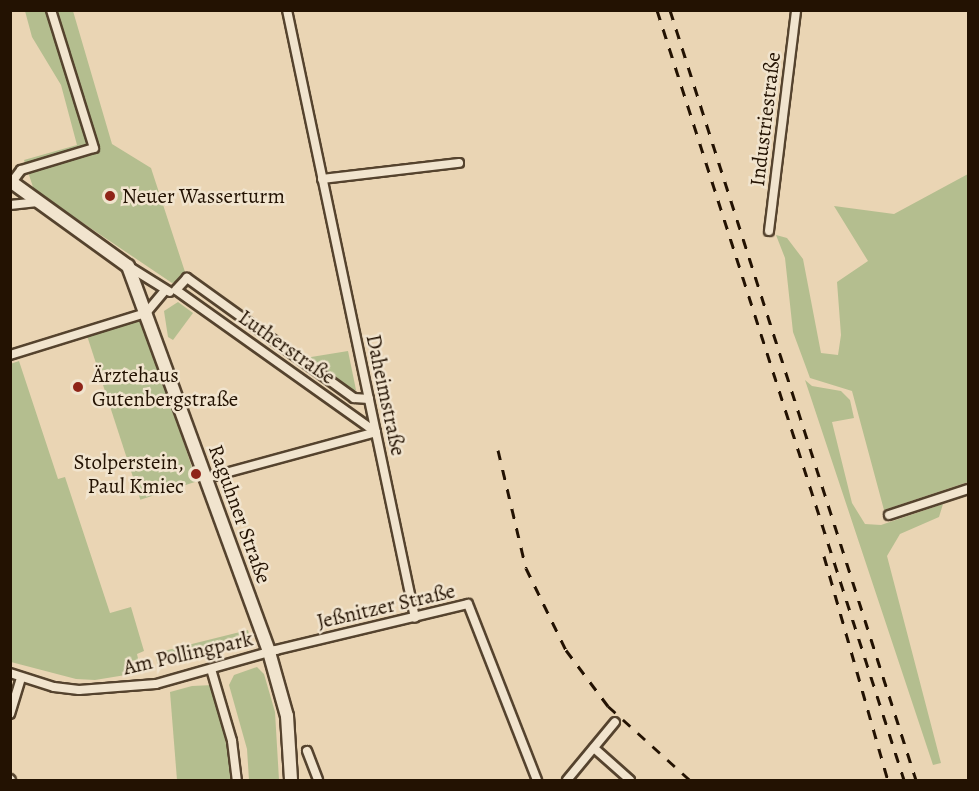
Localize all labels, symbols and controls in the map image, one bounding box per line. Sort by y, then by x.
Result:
street label: Industriestraße [744,50,786,188]
place label: Neuer Wasserturm [122,183,285,209]
marker: Neuer Wasserturm [103,189,117,203]
street label: Lutherstraße [234,304,340,390]
street label: Daheimstraße [361,332,411,458]
place label: Ärztehaus Gutenbergstraße [92,362,238,412]
marker: Ärztehaus Gutenbergstraße [69,378,87,396]
street label: Raguhner Straße [203,441,277,587]
place label: Stolperstein, Paul Kmiec [73,449,184,499]
marker: Stolperstein, Paul Kmiec [189,467,203,481]
street label: Jeßnitzer Straße [314,578,458,634]
street label: Am Pollingpark [121,626,255,680]

